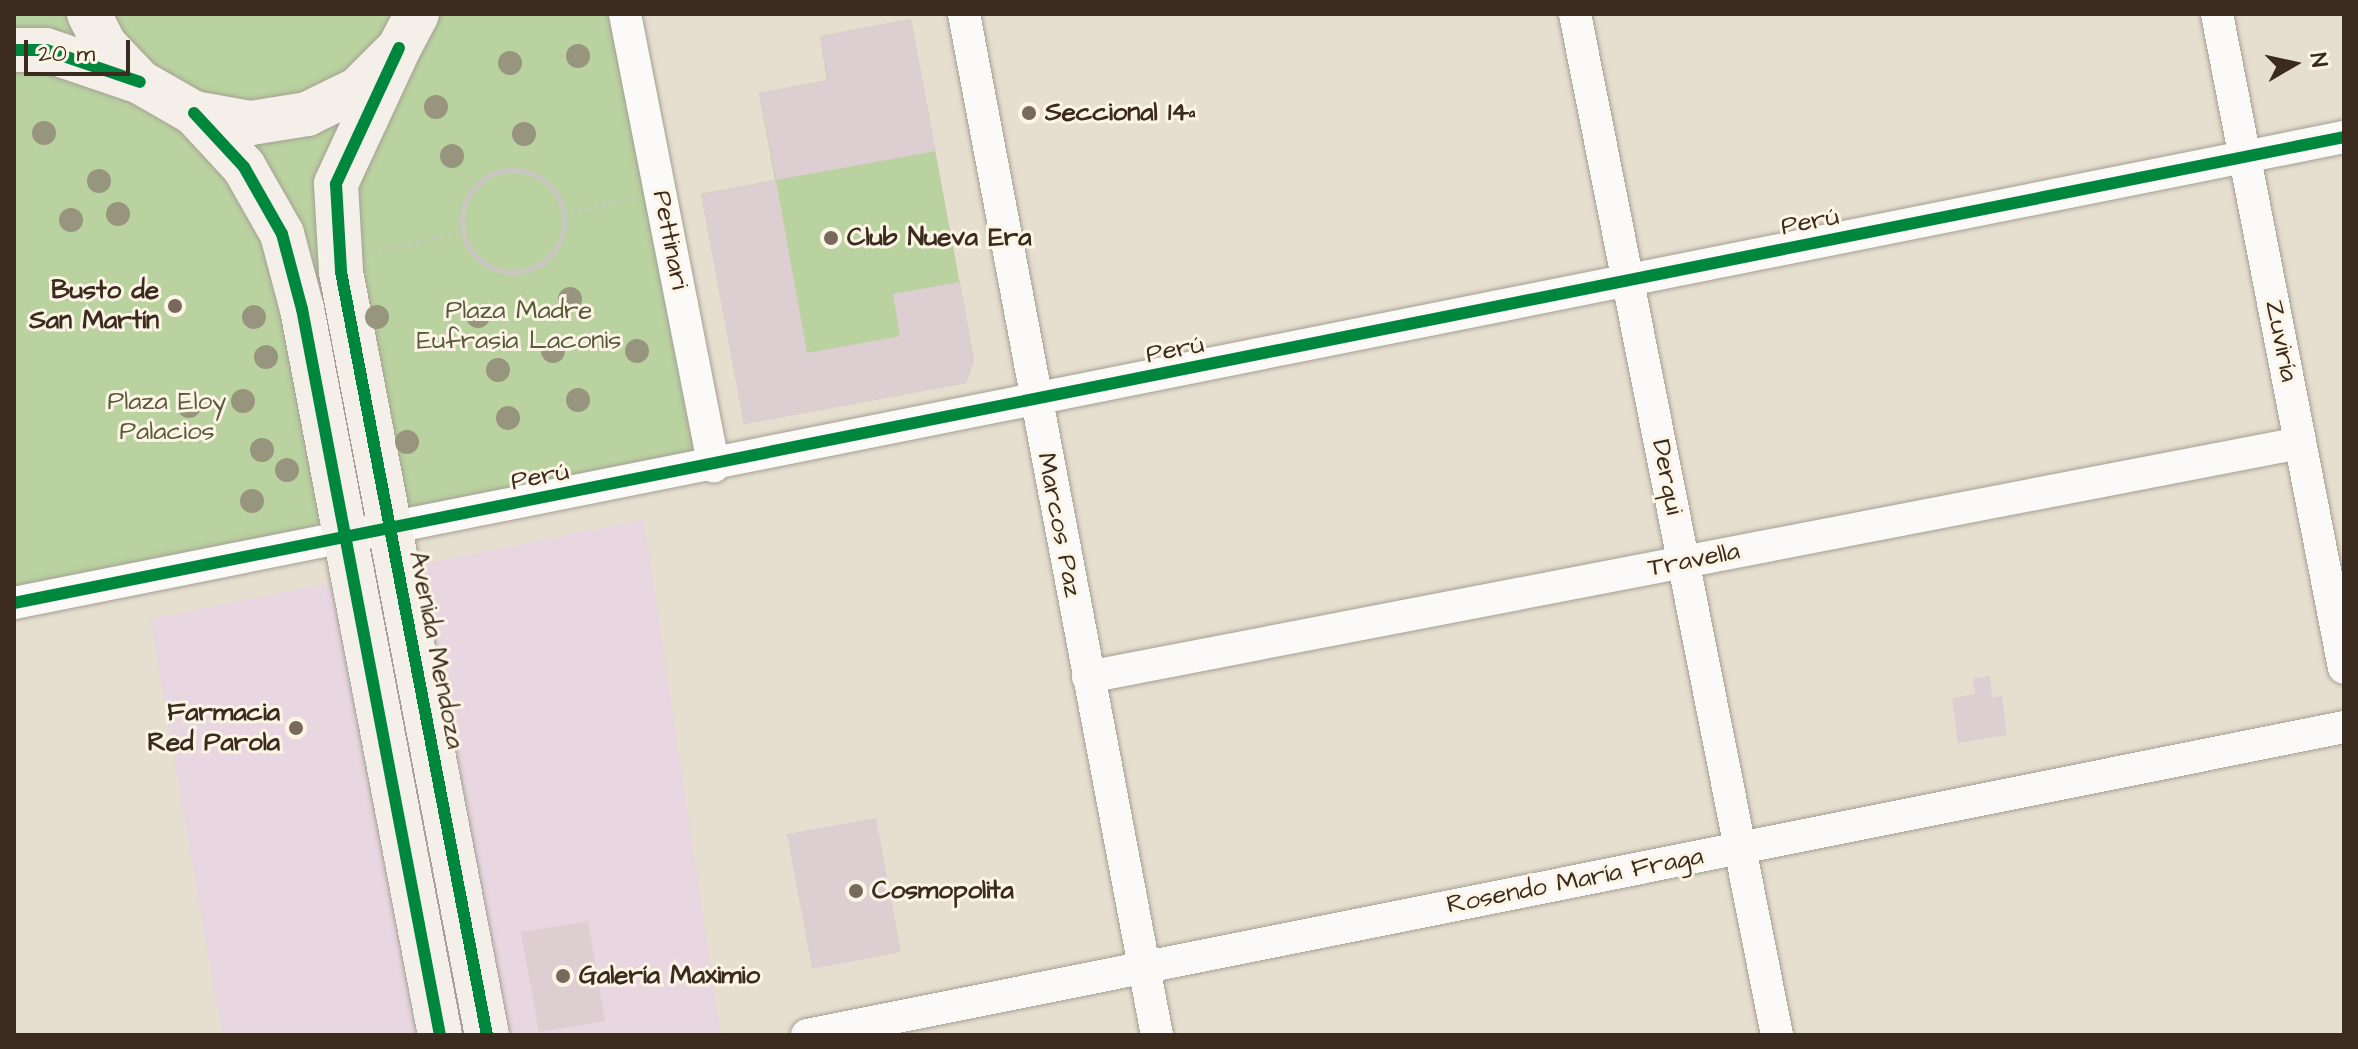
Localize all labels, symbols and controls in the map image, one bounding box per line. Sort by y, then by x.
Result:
scale bar [28,24,134,74]
north arrow [2254,24,2334,104]
text: 20 m [38,37,95,71]
text: N [2302,51,2335,69]
place label: Seccional 14ª [1045,97,1195,129]
marker: Seccional 14ª [1020,104,1038,122]
street label: Pettinari [645,188,695,292]
street label: Perú [1778,201,1842,243]
place label: Club Nueva Era [847,222,1031,254]
marker: Club Nueva Era [822,229,840,247]
place label: Busto de San Martín [29,275,159,336]
park label: Plaza Madre Eufrasia Laconis [417,295,621,356]
marker: Busto de San Martín [166,297,184,315]
street label: Zuviría [2258,298,2304,384]
street label: Perú [1143,329,1207,371]
park label: Plaza Eloy Palacios [108,386,226,448]
street label: Derqui [1644,437,1690,517]
street label: Marcos Paz [1030,450,1088,600]
street label: Perú [508,456,572,498]
street label: Travella [1646,536,1742,584]
street label: Avenida Mendoza [402,548,470,752]
place label: Farmacia Red Parola [148,697,280,758]
marker: Farmacia Red Parola [287,719,305,737]
street label: Rosendo María Fraga [1444,841,1706,921]
place label: Cosmopolita [872,875,1014,907]
marker: Cosmopolita [847,882,865,900]
place label: Galería Maximio [579,960,760,992]
marker: Galería Maximio [554,967,572,985]

